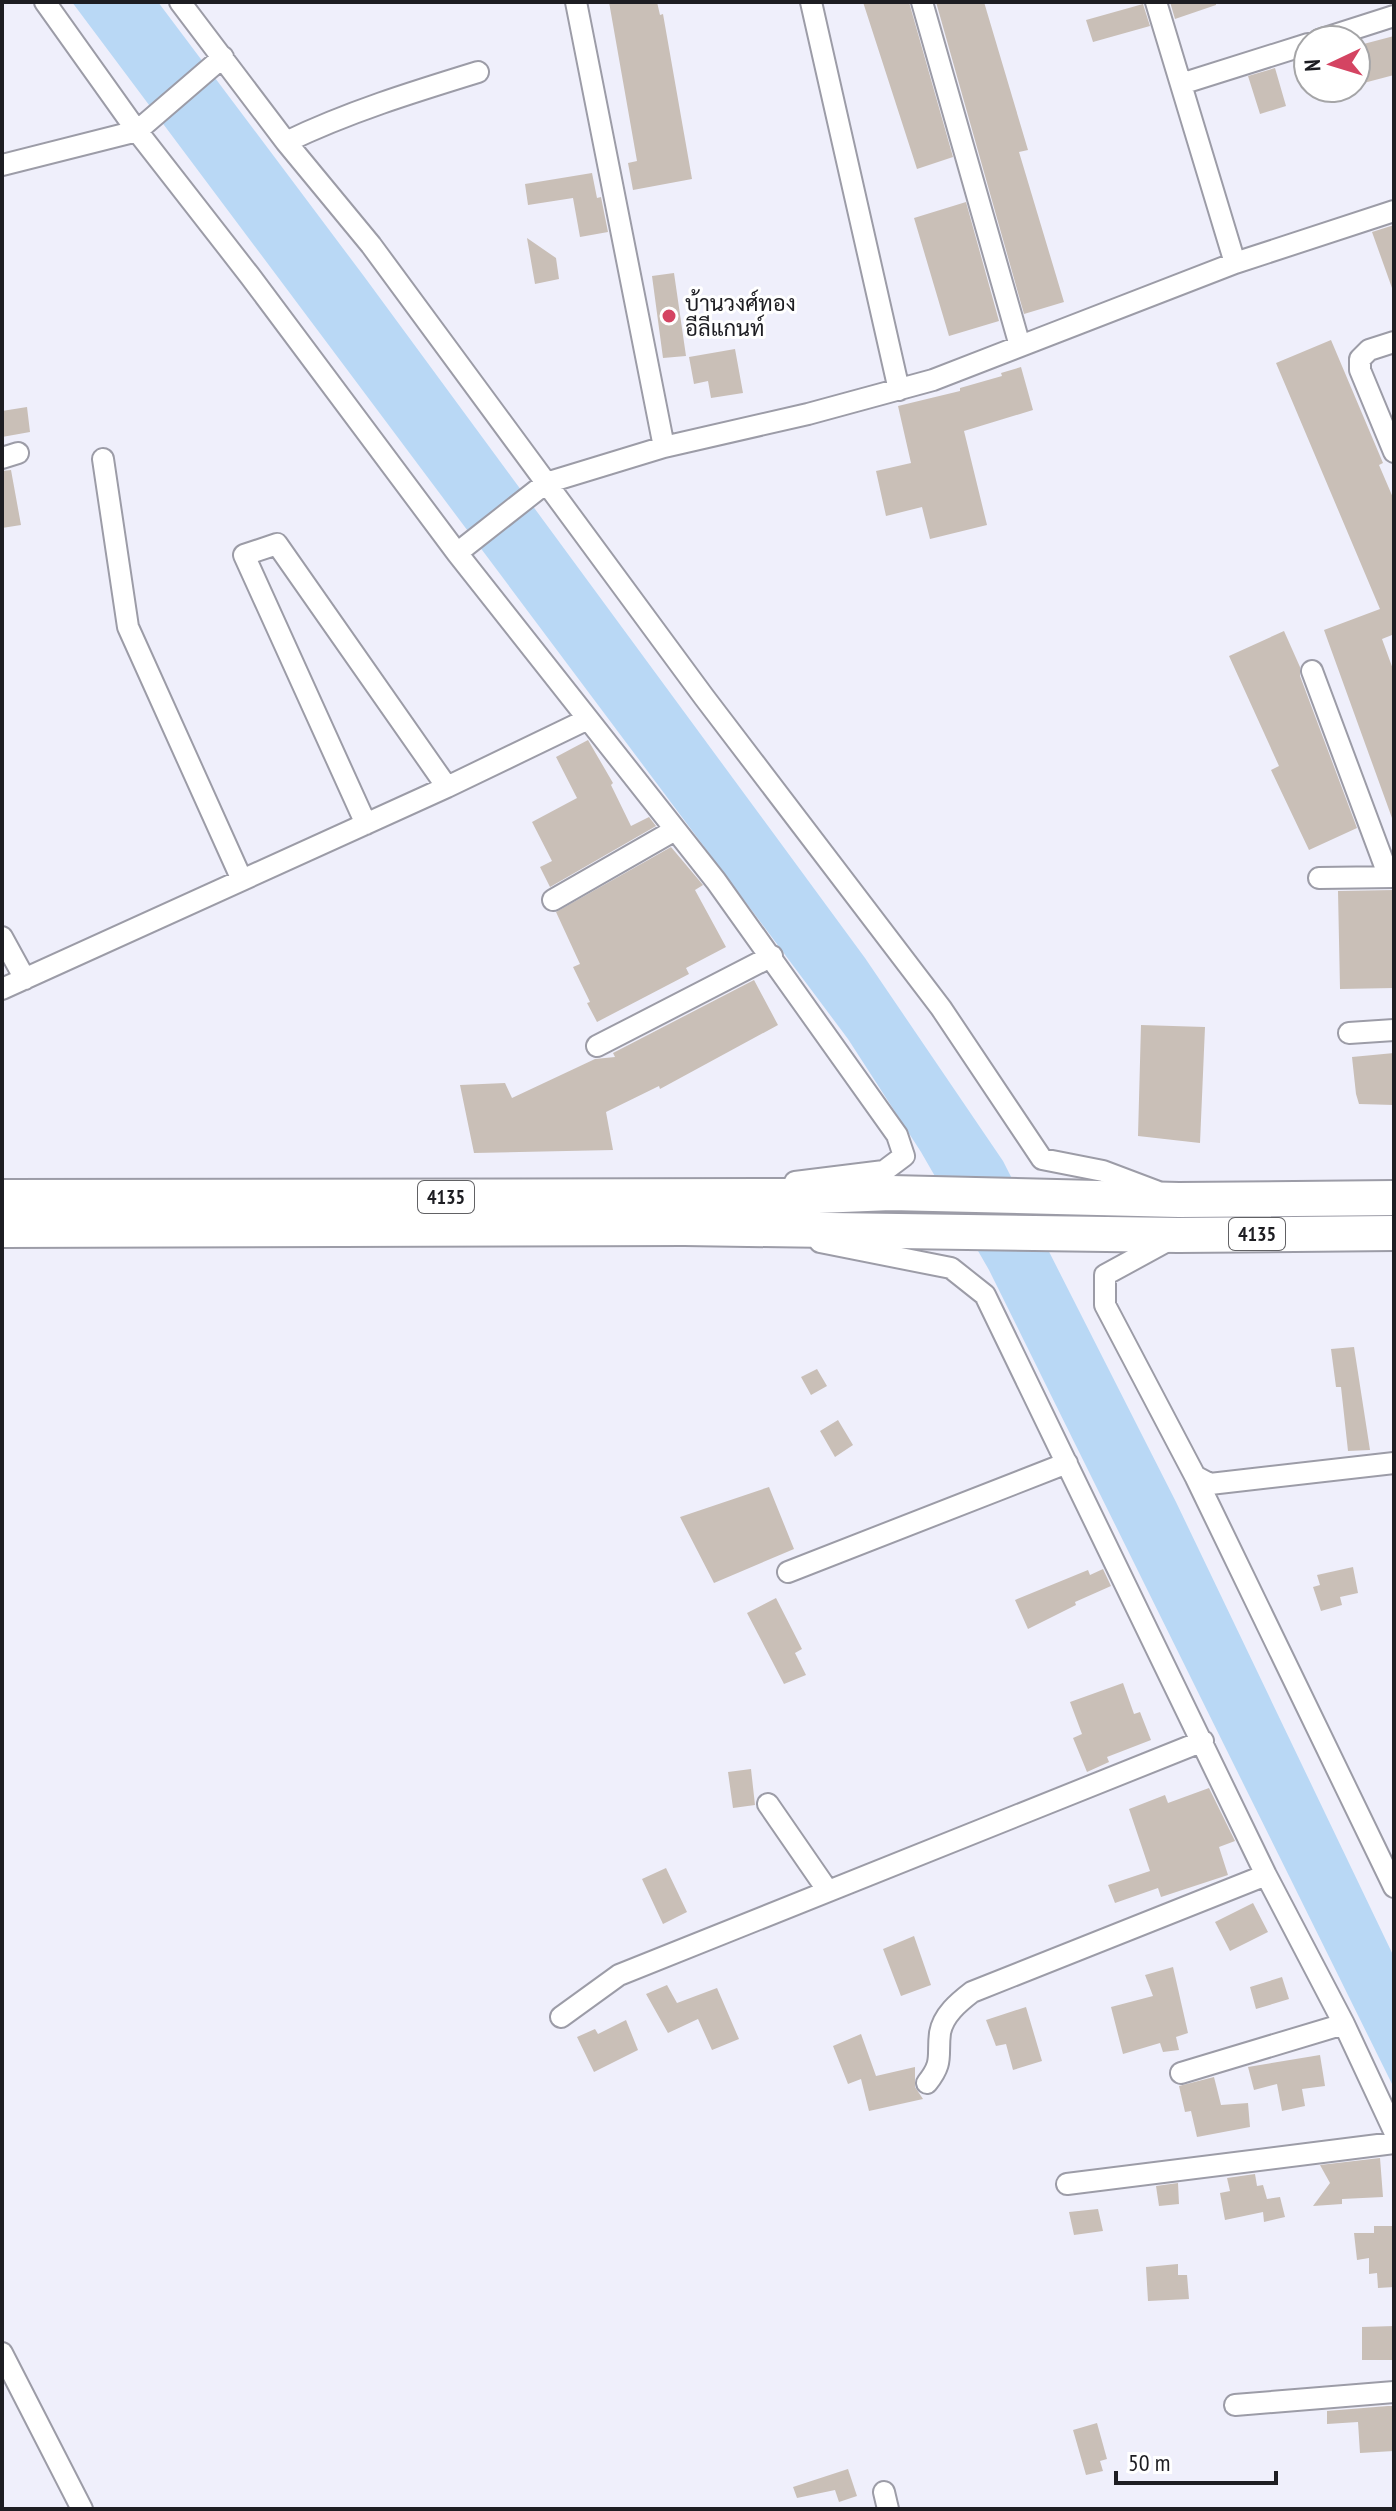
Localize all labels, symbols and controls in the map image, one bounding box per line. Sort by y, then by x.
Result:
north arrow [1292,24,1372,104]
text: N [1298,58,1326,72]
place label: บ้านวงศ์ทอง อีลีแกนท์ [685,289,796,342]
marker: บ้านวงศ์ทอง อีลีแกนท์ [660,307,678,325]
road number: 4135 [418,1181,474,1213]
road number: 4135 [1229,1218,1285,1250]
scale bar [1116,2435,1276,2485]
text: 50 m [1128,2447,1170,2478]

